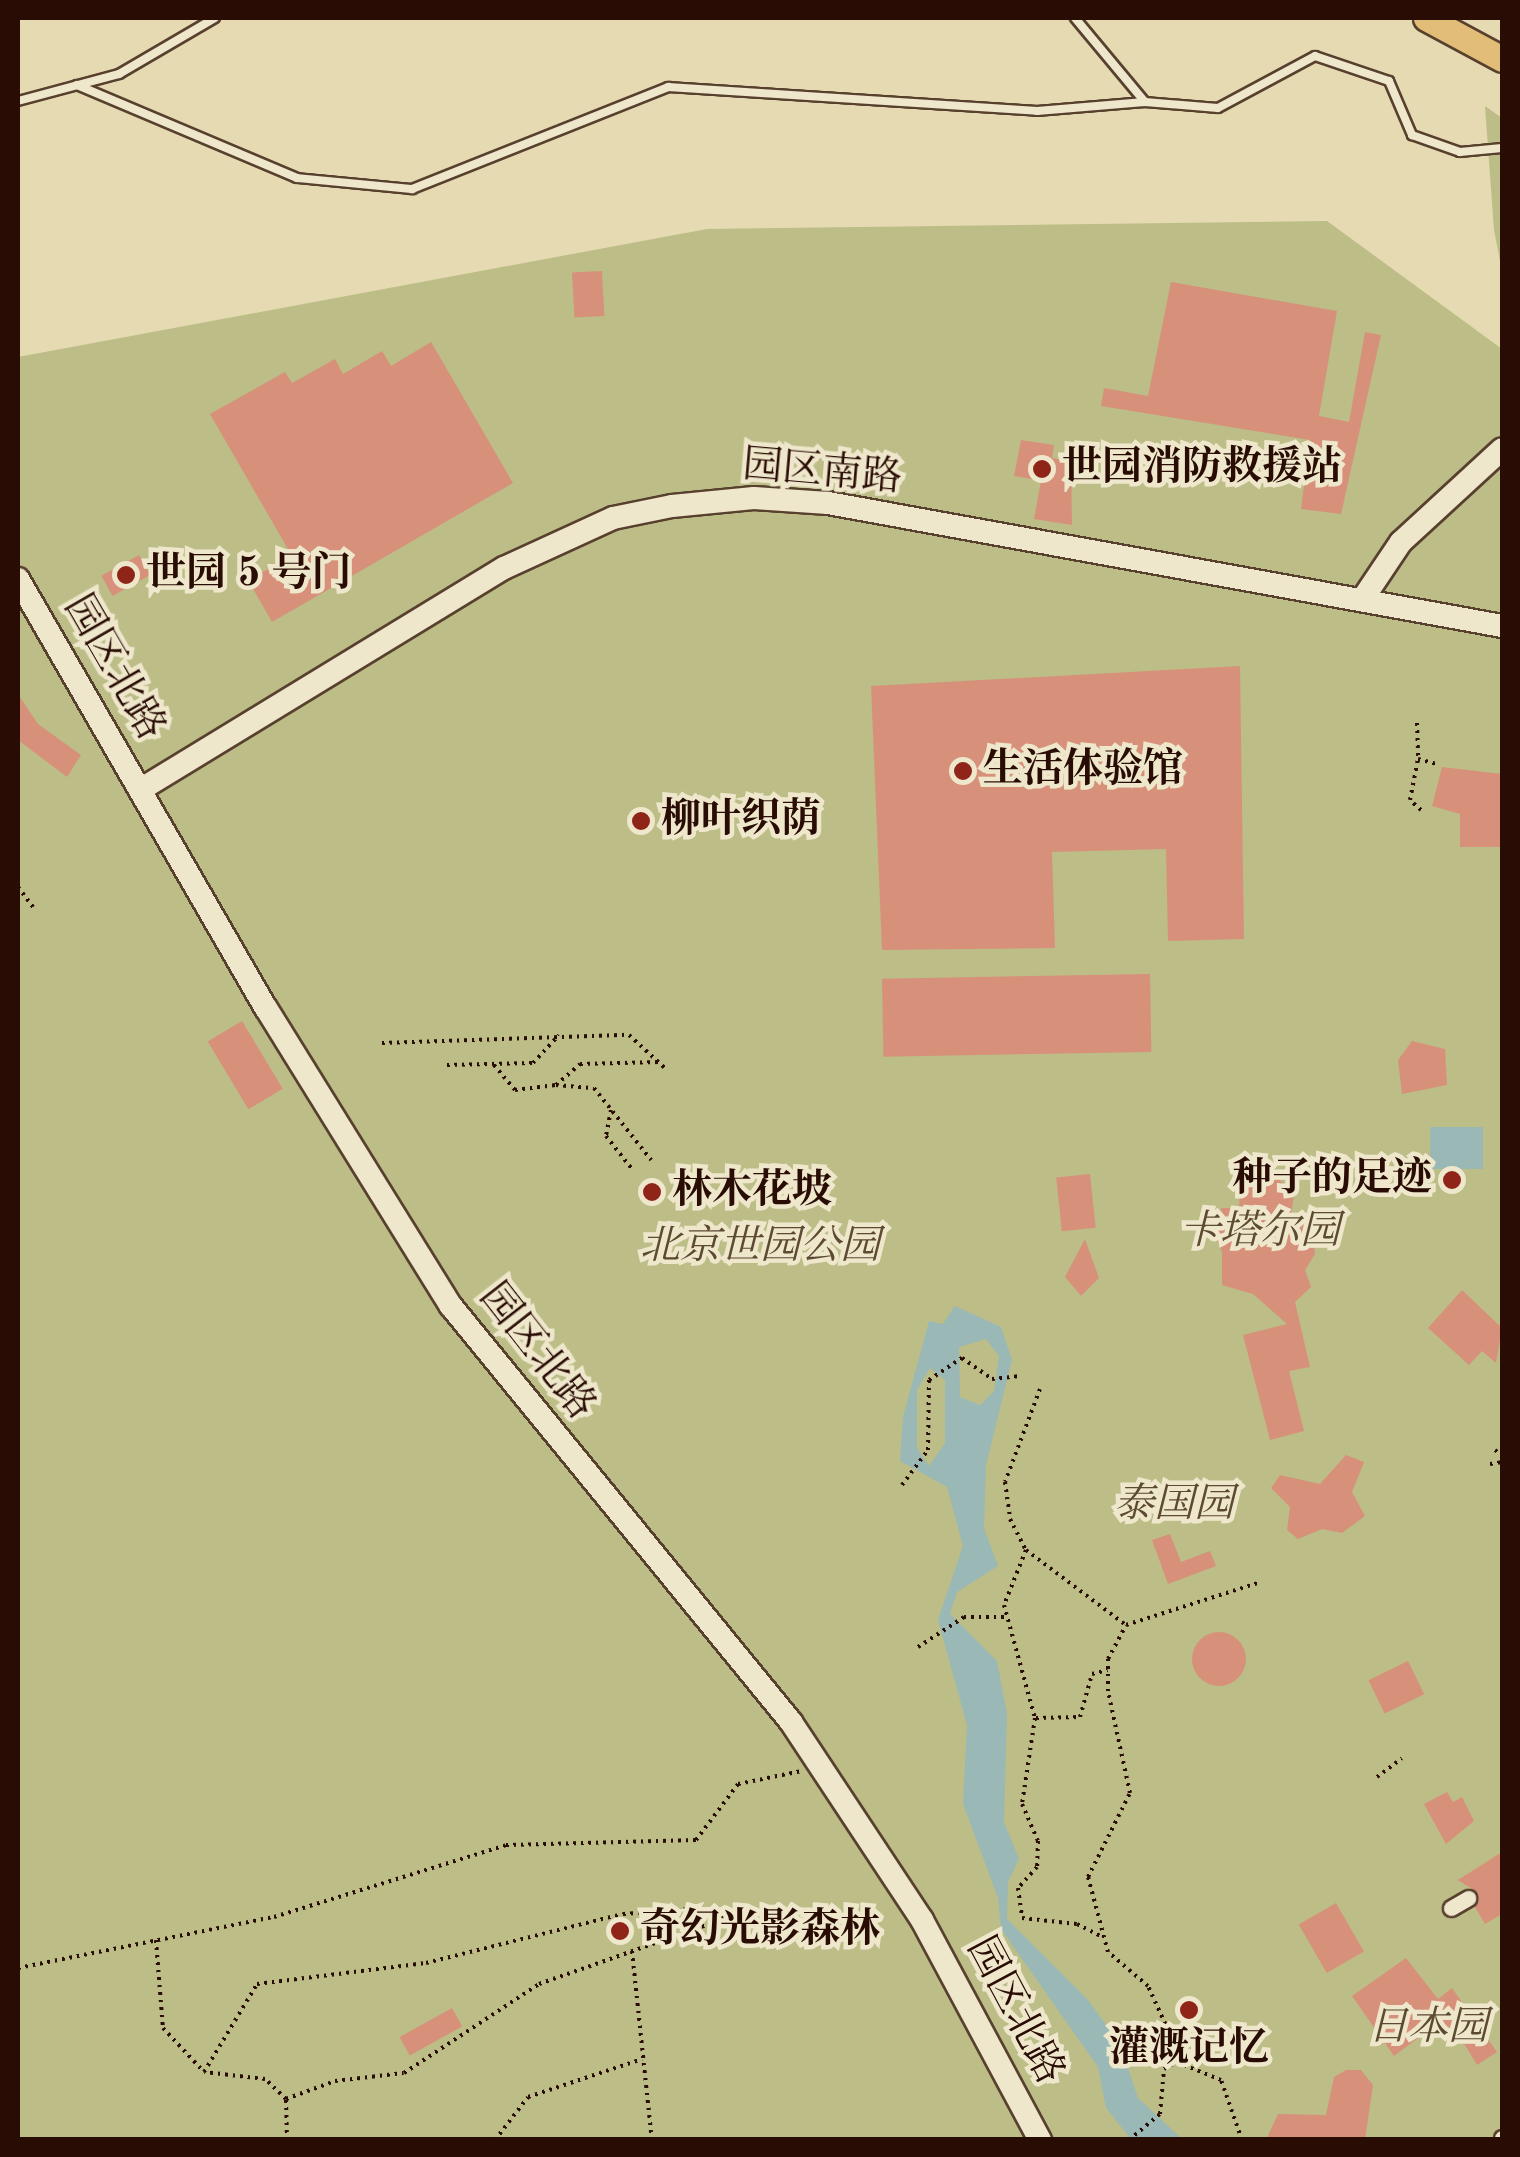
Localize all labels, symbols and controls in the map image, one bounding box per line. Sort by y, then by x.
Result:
street label: 园区南路 [740,442,904,504]
place label: 世园消防救援站 [1062,445,1342,493]
marker: 世园消防救援站 [1031,458,1053,480]
place label: 世园 5 号门 [146,551,352,599]
marker: 世园 5 号门 [115,564,137,586]
street label: 园区北路 [52,587,174,749]
place label: 生活体验馆 [983,747,1183,795]
marker: 生活体验馆 [952,760,974,782]
place label: 柳叶织荫 [661,797,821,845]
marker: 柳叶织荫 [630,810,652,832]
place label: 种子的足迹 [1232,1156,1432,1204]
place label: 林木花坡 [672,1168,832,1216]
marker: 种子的足迹 [1441,1169,1463,1191]
marker: 林木花坡 [641,1181,663,1203]
park label: 卡塔尔园 [1180,1209,1340,1257]
park label: 北京世园公园 [640,1224,880,1272]
street label: 园区北路 [468,1274,604,1430]
park label: 泰国园 [1114,1482,1234,1530]
place label: 奇幻光影森林 [640,1907,880,1955]
marker: 奇幻光影森林 [609,1920,631,1942]
street label: 园区北路 [955,1929,1073,2093]
marker: 灌溉记忆 [1178,1999,1200,2021]
park label: 日本园 [1368,2005,1488,2053]
place label: 灌溉记忆 [1109,2026,1269,2074]

